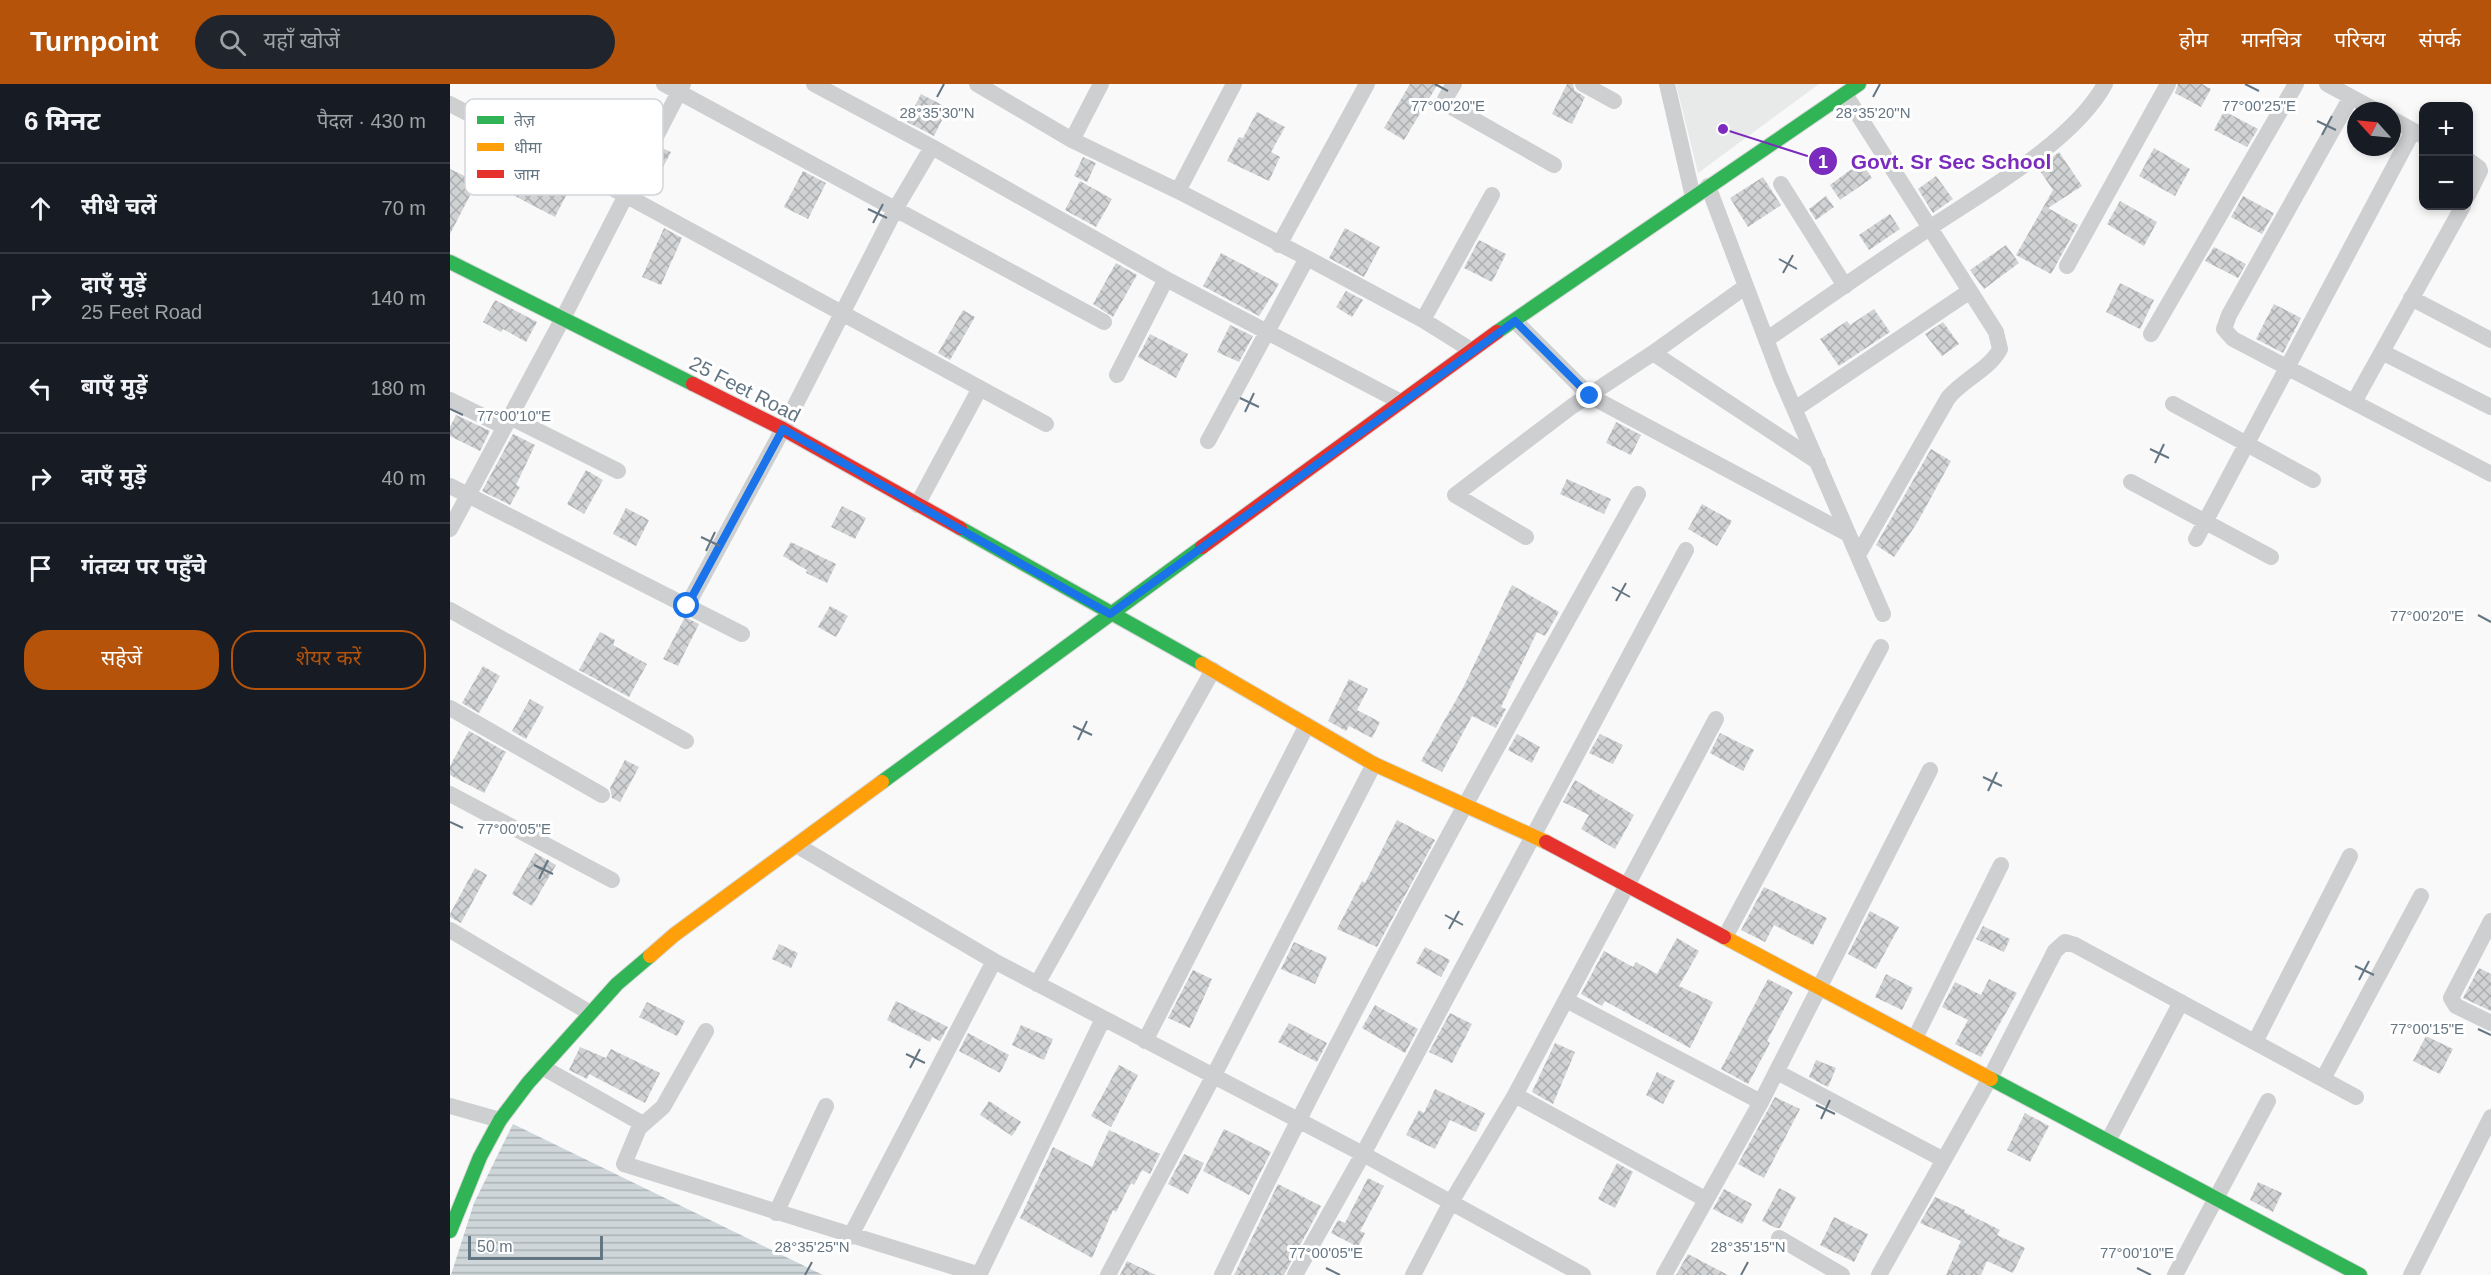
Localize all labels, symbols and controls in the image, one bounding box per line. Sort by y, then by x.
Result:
search box [195,15,615,69]
text: Turnpoint [30,26,159,57]
icon: search [216,26,249,59]
text: यहाँ खोजें [264,28,340,53]
text: होम [2179,28,2208,51]
text: मानचित्र [2241,28,2301,51]
text: परिचय [2334,28,2386,51]
text: संपर्क [2419,28,2461,51]
text: 77°00'20"E [1411,97,1485,114]
text: 77°00'25"E [2222,97,2296,114]
legend [465,99,663,195]
north arrow [2347,102,2401,156]
map controls [2419,102,2473,210]
button: + [2419,102,2473,156]
text: 28°35'30"N [899,104,975,121]
text: 28°35'20"N [1835,104,1911,121]
text: 6 मिनट [24,106,100,136]
text: पैदल · 430 m [317,110,426,132]
text: तेज़ [514,111,536,129]
text: धीमा [514,139,543,156]
callout: Govt. Sr Sec School [1808,142,2063,181]
text: Govt. Sr Sec School [1851,150,2051,173]
text: 1 [1818,152,1828,172]
button: − [2419,156,2473,210]
text: जाम [514,166,540,183]
icon: ahead [24,192,57,225]
text: सीधे चलें [81,194,156,219]
text: 70 m [382,197,426,219]
text: दाएँ मुड़ें [81,272,146,297]
icon: right [24,282,57,315]
text: 140 m [370,287,426,309]
text: 25 Feet Road [81,301,202,323]
street label: 25 Feet Road [686,352,804,426]
icon: left [24,372,57,405]
text: बाएँ मुड़ें [81,374,147,399]
text: 180 m [370,377,426,399]
route end [1576,382,1602,408]
text: 77°00'10"E [477,407,551,424]
icon: right [24,462,57,495]
text: दाएँ मुड़ें [81,464,146,489]
text: 40 m [382,467,426,489]
icon: arrive [24,552,57,585]
text: गंतव्य पर पहुँचे [81,554,206,579]
route start [673,592,699,618]
text: 77°00'20"E [2390,607,2464,624]
button: सहेजें [24,630,219,690]
button: शेयर करें [231,630,426,690]
text: 77°00'05"E [477,820,551,837]
text: 77°00'15"E [2390,1020,2464,1037]
scale bar [468,1233,603,1260]
text: 50 m [477,1238,513,1255]
text: 28°35'25"N [774,1238,850,1255]
text: 28°35'15"N [1710,1238,1786,1255]
text: 77°00'05"E [1289,1244,1363,1261]
text: 77°00'10"E [2100,1244,2174,1261]

